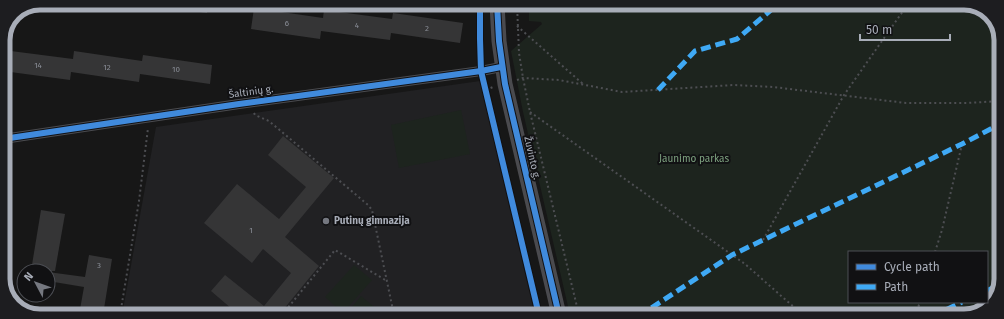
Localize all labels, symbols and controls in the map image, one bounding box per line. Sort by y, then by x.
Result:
scale bar [860,16,950,42]
house number: 6 [285,19,289,28]
house number: 4 [355,21,360,30]
text: 50 m [866,23,892,37]
house number: 2 [425,24,429,33]
house number: 14 [34,61,43,70]
house number: 12 [103,63,111,72]
house number: 10 [172,65,180,74]
street label: Šaltinių g. [228,81,274,101]
street label: Žuvinto g. [521,135,545,181]
park label: Jaunimo parkas [659,153,729,165]
place label: Putinų gimnazija [334,215,410,227]
marker: Putinų gimnazija [321,216,331,226]
house number: 1 [249,226,253,235]
legend [848,251,988,303]
text: Cycle path [884,260,940,274]
house number: 3 [97,261,101,270]
north arrow [16,263,56,303]
text: N [22,270,36,284]
text: Path [884,280,908,294]

